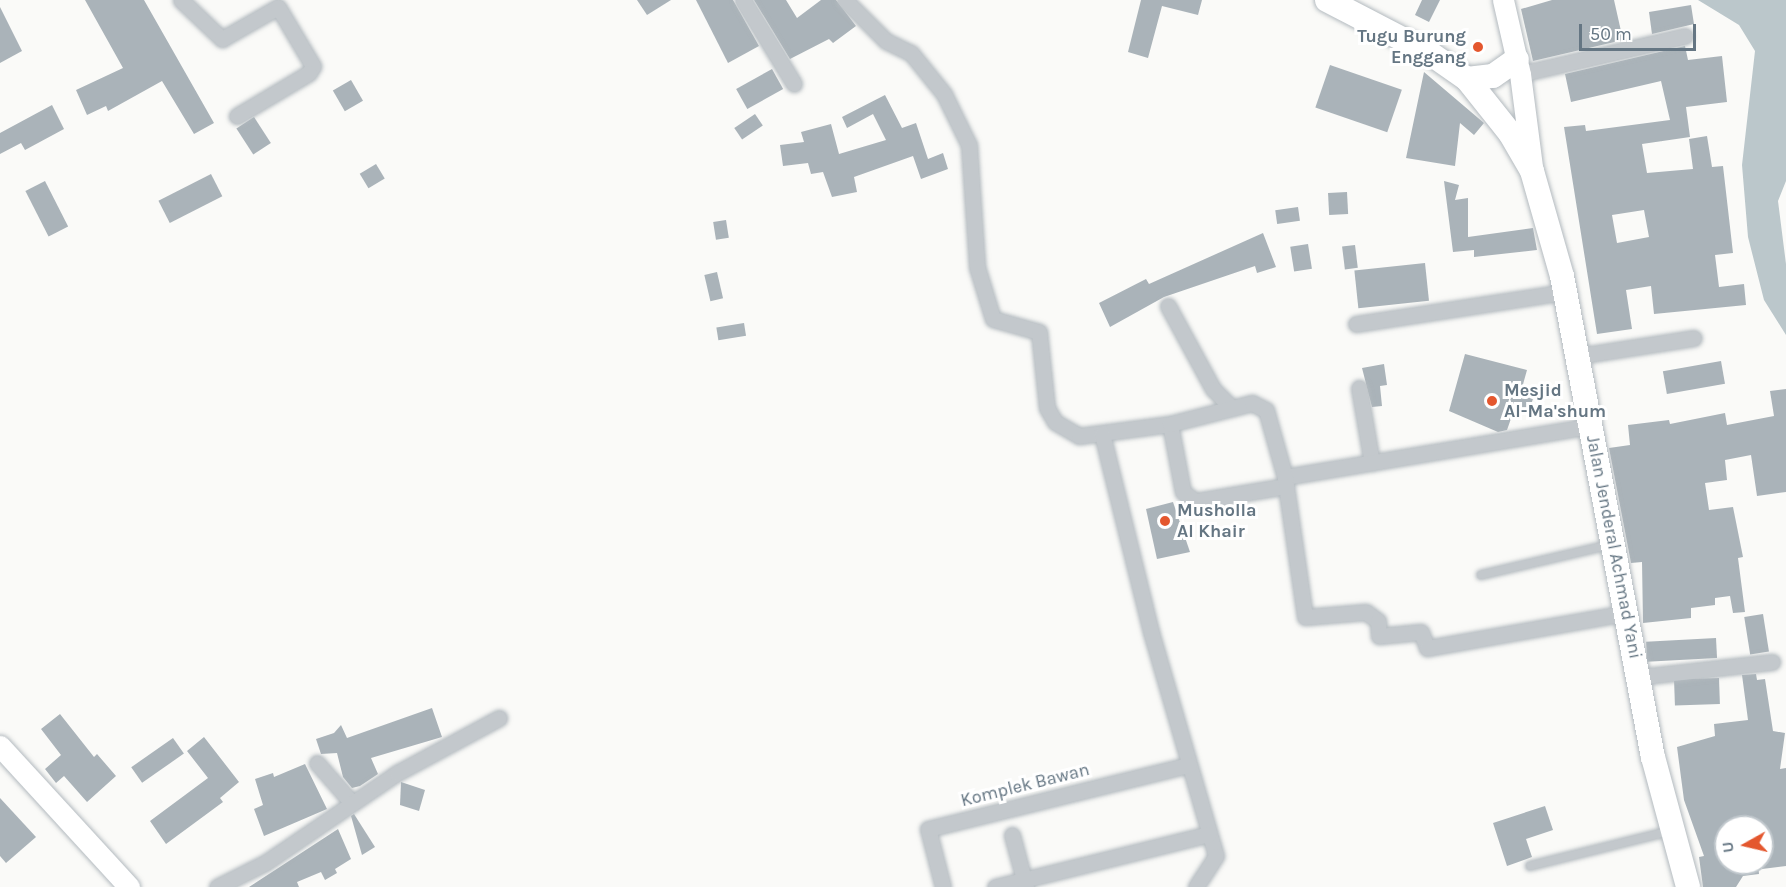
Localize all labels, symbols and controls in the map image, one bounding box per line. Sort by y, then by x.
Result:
scale bar [1582,12,1699,50]
text: 50 m [1590,23,1632,45]
place label: Tugu Burung Enggang [1357,26,1466,68]
marker: Tugu Burung Enggang [1471,40,1485,54]
place label: Mesjid Al-Ma'shum [1504,380,1606,422]
marker: Mesjid Al-Ma'shum [1485,394,1499,408]
street label: Jalan Jenderal Achmad Yani [1582,433,1646,661]
place label: Musholla Al Khair [1177,500,1256,542]
marker: Musholla Al Khair [1158,514,1172,528]
street label: Komplek Bawan [958,759,1092,811]
north arrow [1714,815,1774,875]
text: U [1717,841,1738,854]

